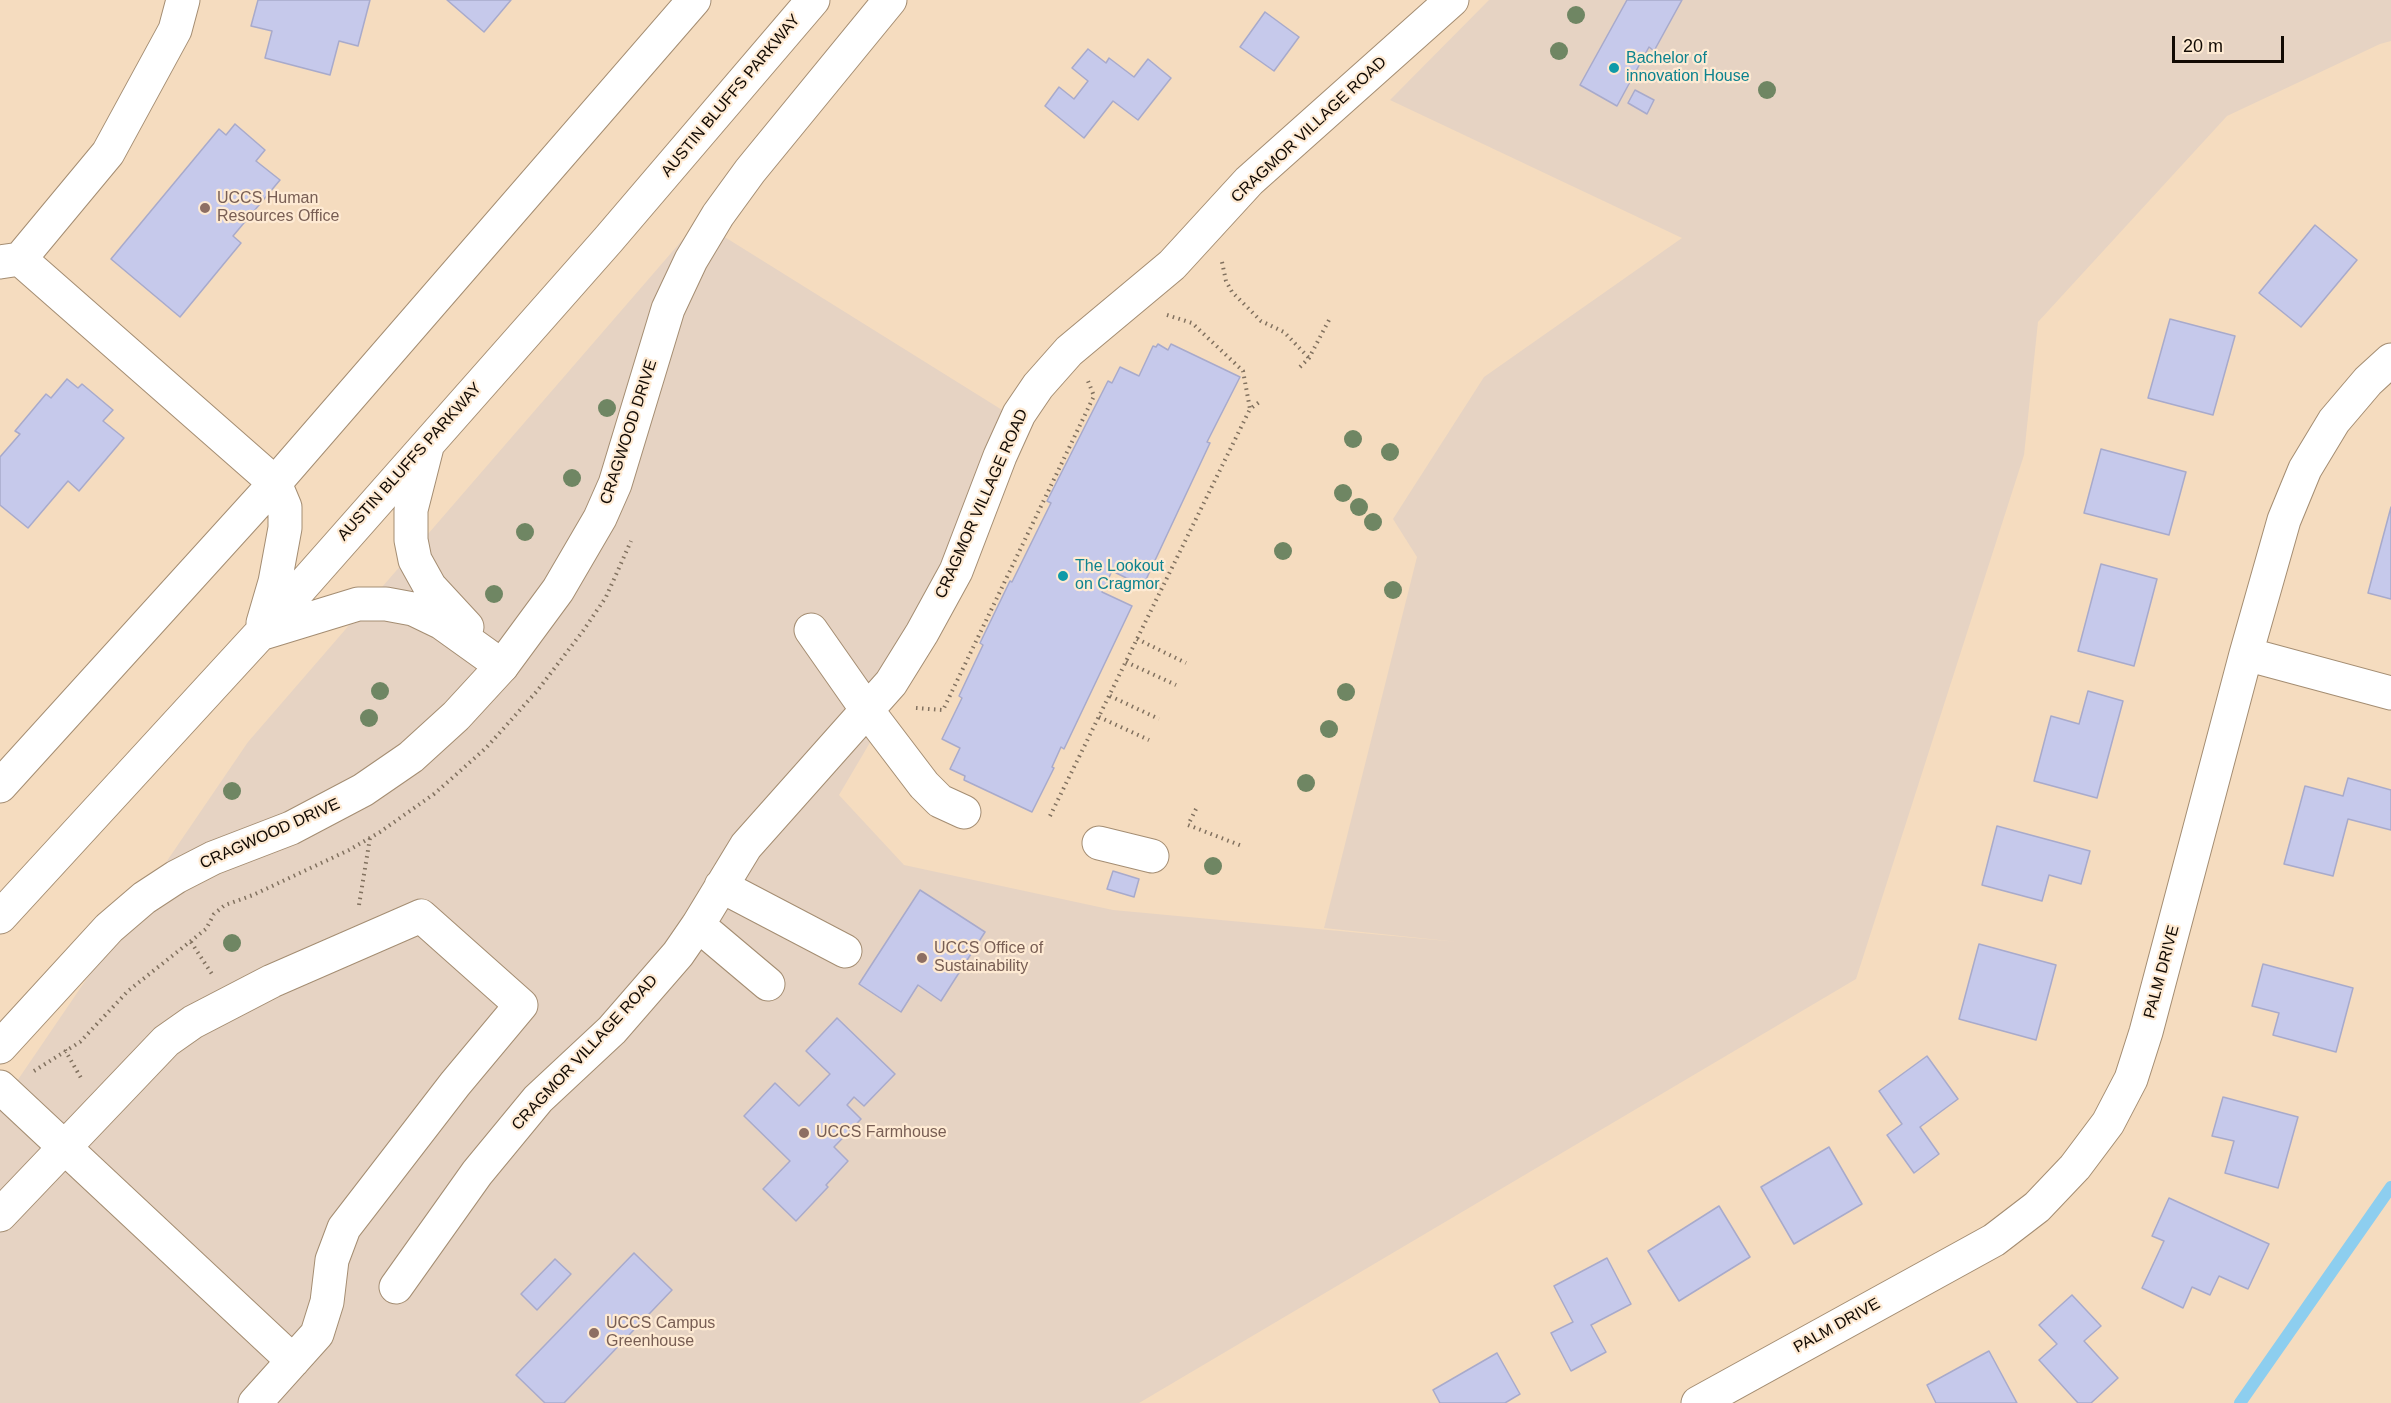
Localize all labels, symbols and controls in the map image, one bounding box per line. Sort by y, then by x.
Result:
street label: AUSTIN BLUFFS PARKWAY [657,11,805,181]
scale bar [2175,24,2288,62]
text: 20 m [2183,36,2223,56]
place label: Bachelor of innovation House [1626,49,1750,87]
street label: CRAGMOR VILLAGE ROAD [1227,53,1391,207]
marker: Bachelor of innovation House [1607,61,1621,75]
place label: UCCS Human Resources Office [217,189,339,227]
marker: UCCS Human Resources Office [198,201,212,215]
street label: CRAGWOOD DRIVE [597,357,661,507]
street label: AUSTIN BLUFFS PARKWAY [334,379,486,545]
street label: CRAGMOR VILLAGE ROAD [931,406,1033,602]
place label: The Lookout on Cragmor [1075,557,1164,595]
marker: The Lookout on Cragmor [1056,569,1070,583]
street label: CRAGWOOD DRIVE [197,794,343,874]
street label: PALM DRIVE [2140,923,2184,1021]
place label: UCCS Office of Sustainability [934,939,1043,977]
marker: UCCS Office of Sustainability [915,951,929,965]
street label: CRAGMOR VILLAGE ROAD [508,971,662,1135]
place label: UCCS Farmhouse [816,1123,947,1143]
marker: UCCS Farmhouse [797,1126,811,1140]
street label: PALM DRIVE [1790,1294,1884,1358]
place label: UCCS Campus Greenhouse [606,1314,715,1352]
marker: UCCS Campus Greenhouse [587,1326,601,1340]

